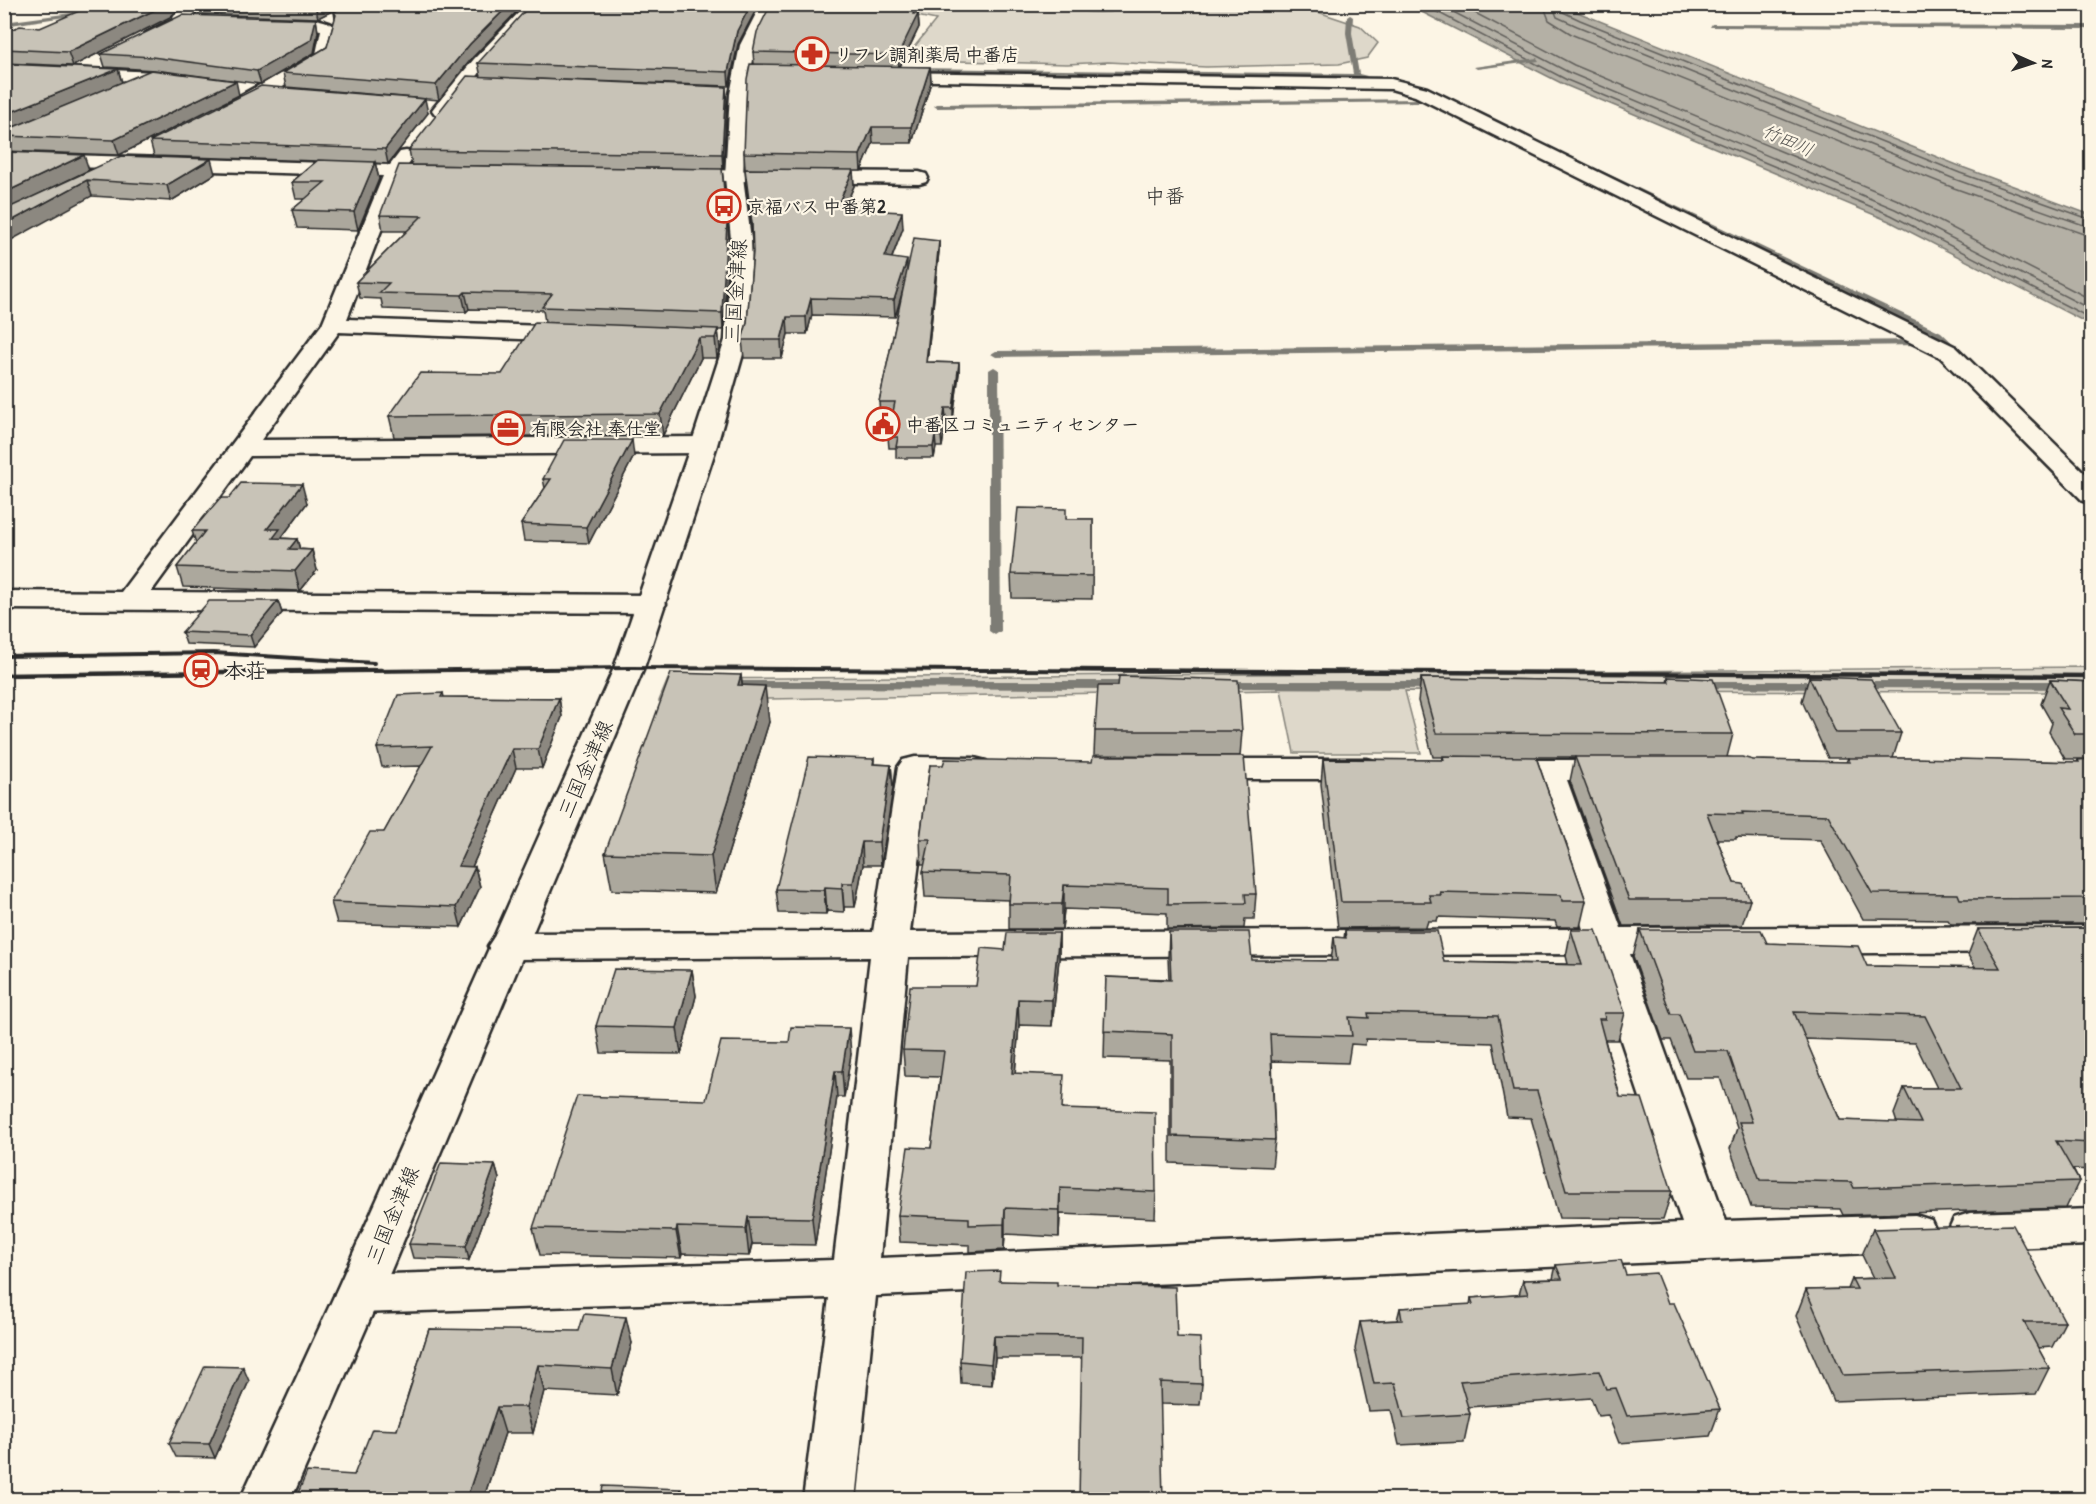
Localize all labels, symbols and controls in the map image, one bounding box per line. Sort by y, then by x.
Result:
north arrow [2003,33,2063,93]
pharmacy icon: リフレ調剤薬局 中番店 [794,36,830,72]
place label: リフレ調剤薬局 中番店 [835,42,1019,67]
text: N [2037,59,2059,69]
water label: 竹田川 [1758,118,1818,162]
district label: 中番 [1145,182,1185,209]
bus stop icon: 京福バス 中番第2 [706,188,742,224]
place label: 京福バス 中番第2 [747,194,886,219]
street label: 三国金津線 [717,238,753,344]
public building icon: 中番区コミュニティセンター [865,406,901,442]
office icon: 有限会社 奉仕堂 [490,410,526,446]
place label: 中番区コミュニティセンター [906,412,1139,437]
place label: 有限会社 奉仕堂 [531,416,661,441]
station icon: 本荘 [183,652,219,688]
place label: 本荘 [224,656,266,685]
street label: 三国金津線 [550,715,620,823]
street label: 三国金津線 [358,1161,426,1269]

